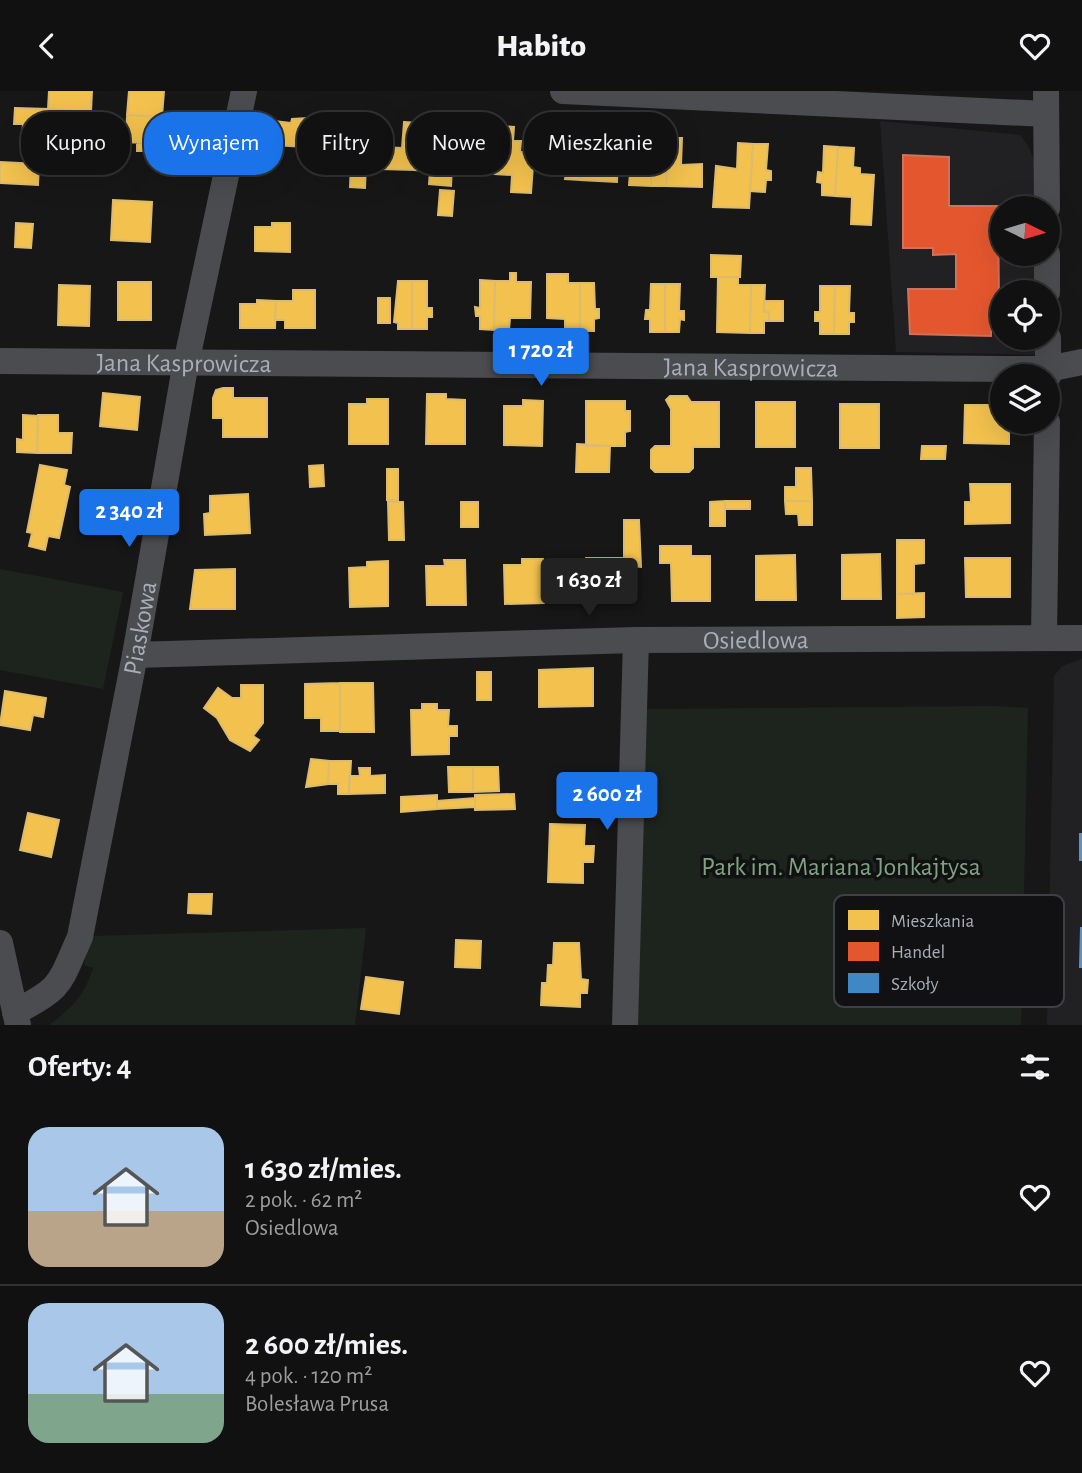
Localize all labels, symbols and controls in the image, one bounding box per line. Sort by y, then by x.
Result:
icon: back [28,27,66,65]
icon: heart [1016,27,1054,65]
text: Habito [496,30,586,62]
chip: Kupno [21,112,130,175]
chip: Wynajem [144,112,283,175]
chip: Filtry [297,112,393,175]
chip: Nowe [407,112,510,175]
chip: Mieszkanie [524,112,677,175]
north arrow [990,196,1060,266]
map controls [990,196,1060,434]
button: locate [990,280,1060,350]
pin: 1 720 zł [469,329,613,388]
text: 1 720 zł [509,339,573,362]
street label: Jana Kasprowicza [96,350,272,377]
street label: Jana Kasprowicza [663,354,839,382]
button: layers [990,364,1060,434]
pin: 2 340 zł [57,489,201,549]
text: 2 340 zł [95,500,163,523]
pin: 1 630 zł [517,559,661,618]
text: 1 630 zł [557,569,621,592]
street label: Piaskowa [119,579,162,677]
street label: Osiedlowa [703,627,809,654]
pin: 2 600 zł [535,773,679,832]
text: 2 600 zł [572,783,642,806]
park label: Park im. Mariana Jonkajtysa [701,854,981,880]
legend [834,895,1064,1007]
text: Mieszkania [891,912,974,931]
text: Handel [891,943,945,962]
text: Szkoły [891,975,939,994]
icon: filters [1016,1048,1054,1086]
text: Oferty: 4 [28,1052,132,1082]
text: 1 630 zł/mies. [245,1154,402,1184]
icon: home [84,1155,168,1239]
icon: heart [1016,1178,1054,1216]
text: 2 pok. · 62 m² [245,1189,362,1212]
text: Osiedlowa [245,1217,339,1240]
text: 2 600 zł/mies. [245,1330,408,1360]
icon: home [84,1331,168,1415]
icon: heart [1016,1354,1054,1392]
text: 4 pok. · 120 m² [245,1365,372,1388]
text: Bolesława Prusa [245,1393,389,1416]

